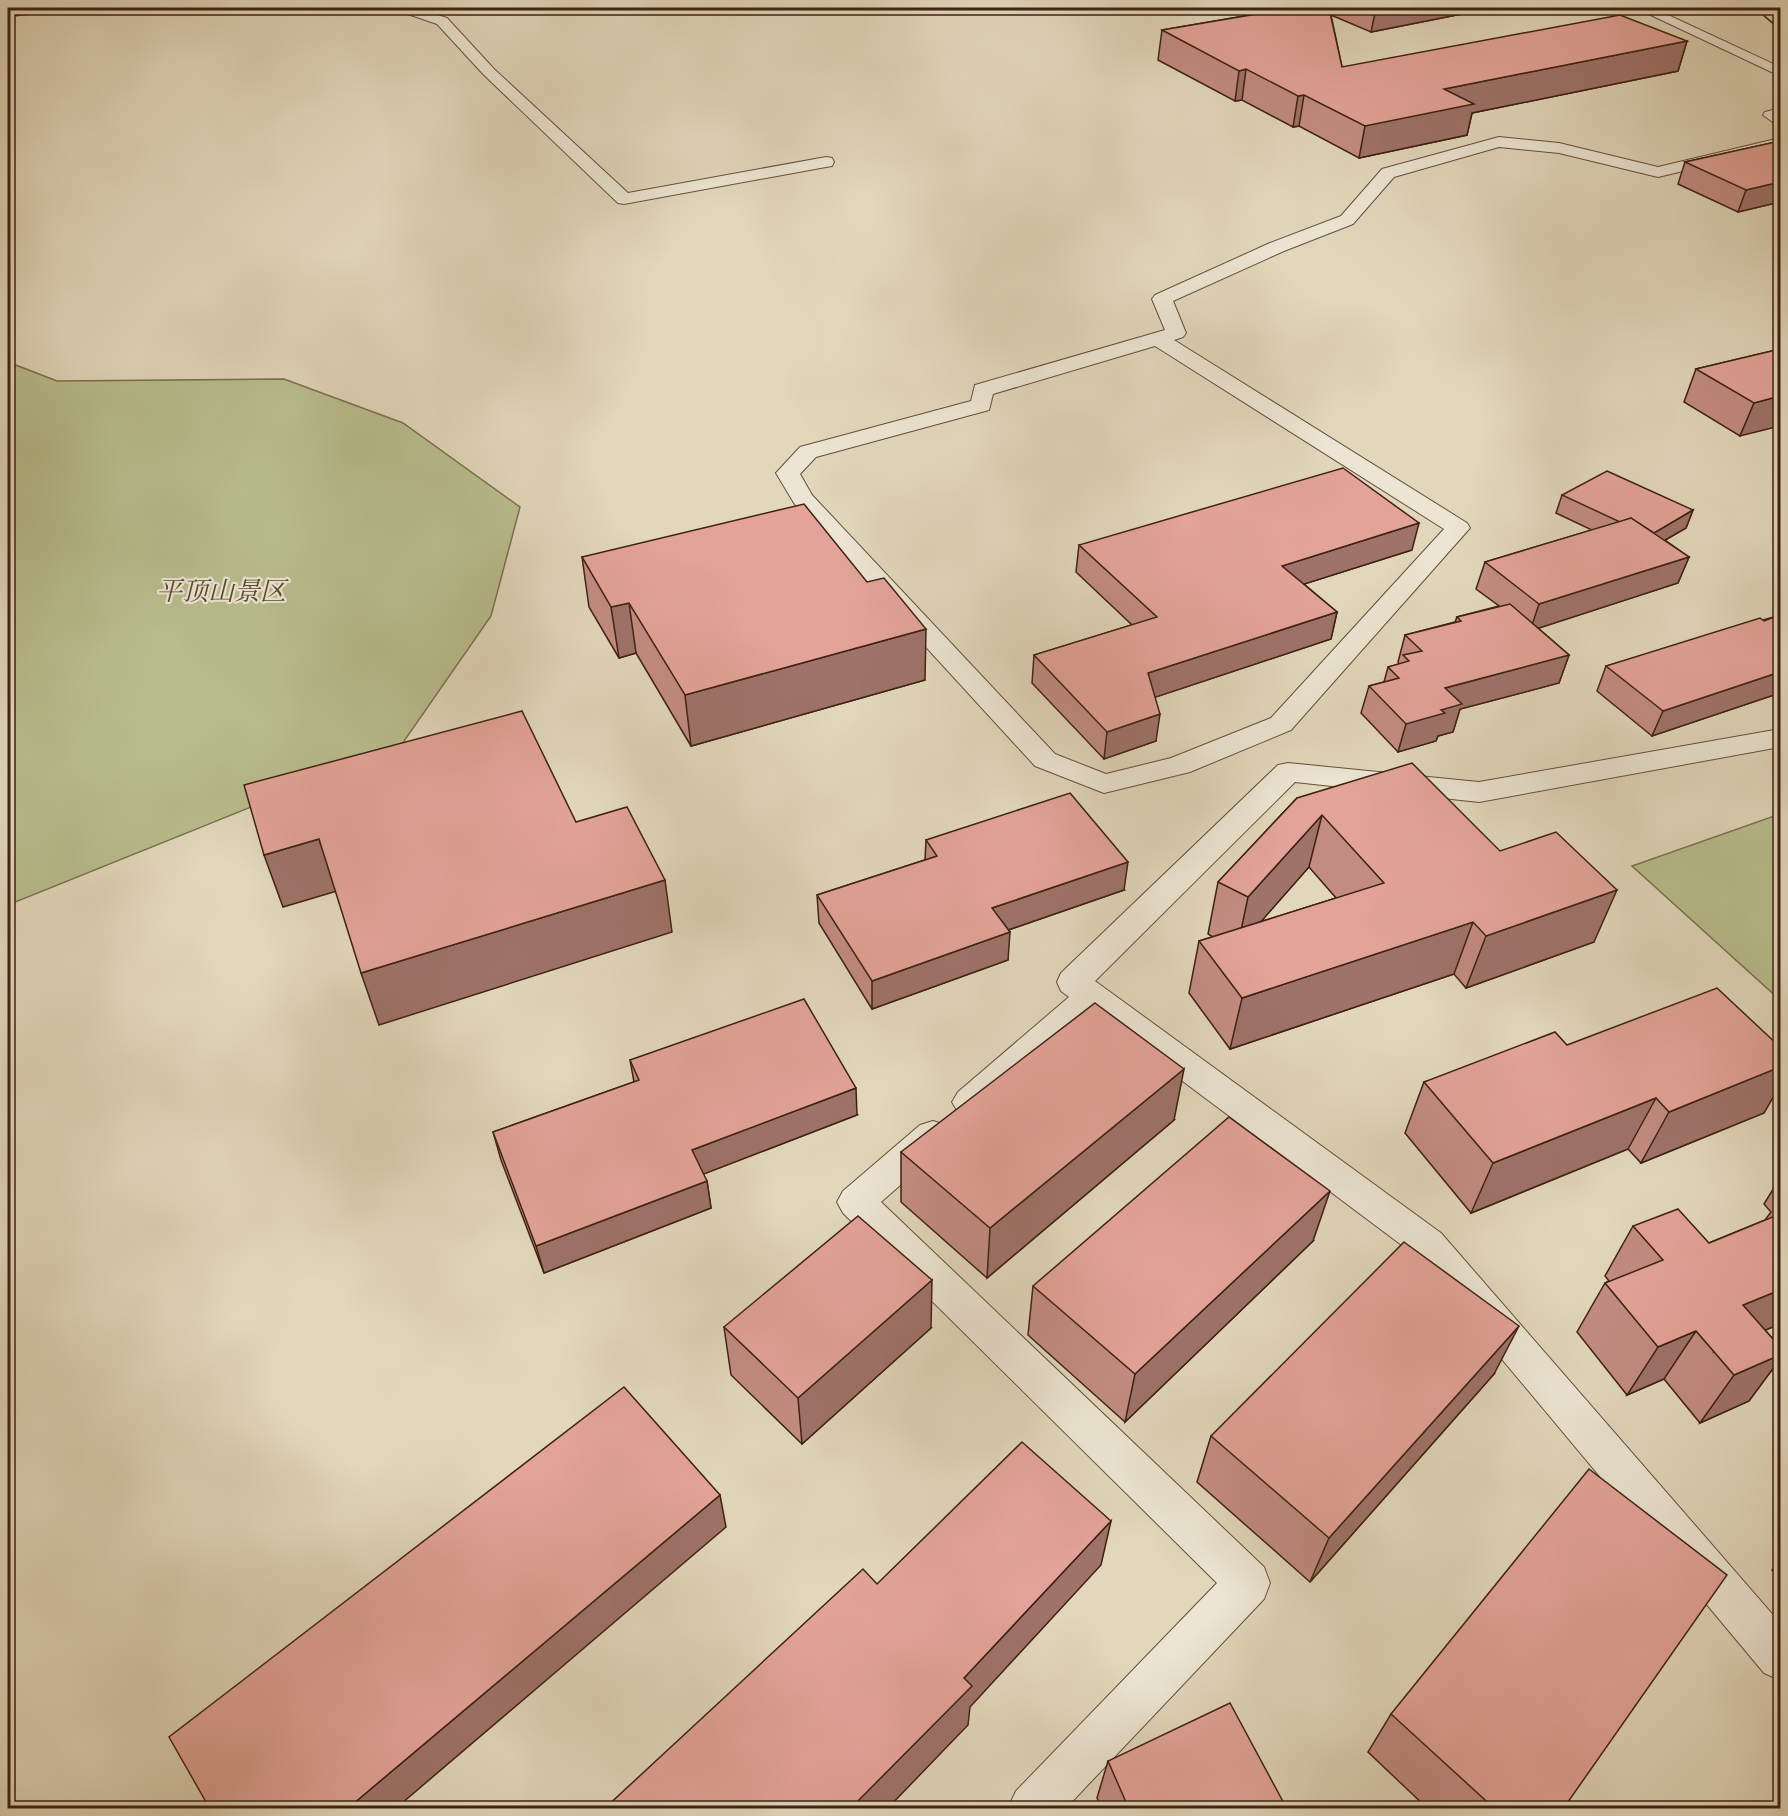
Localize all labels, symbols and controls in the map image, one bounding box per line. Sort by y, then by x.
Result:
park label: 平顶山景区 [156,574,289,609]

